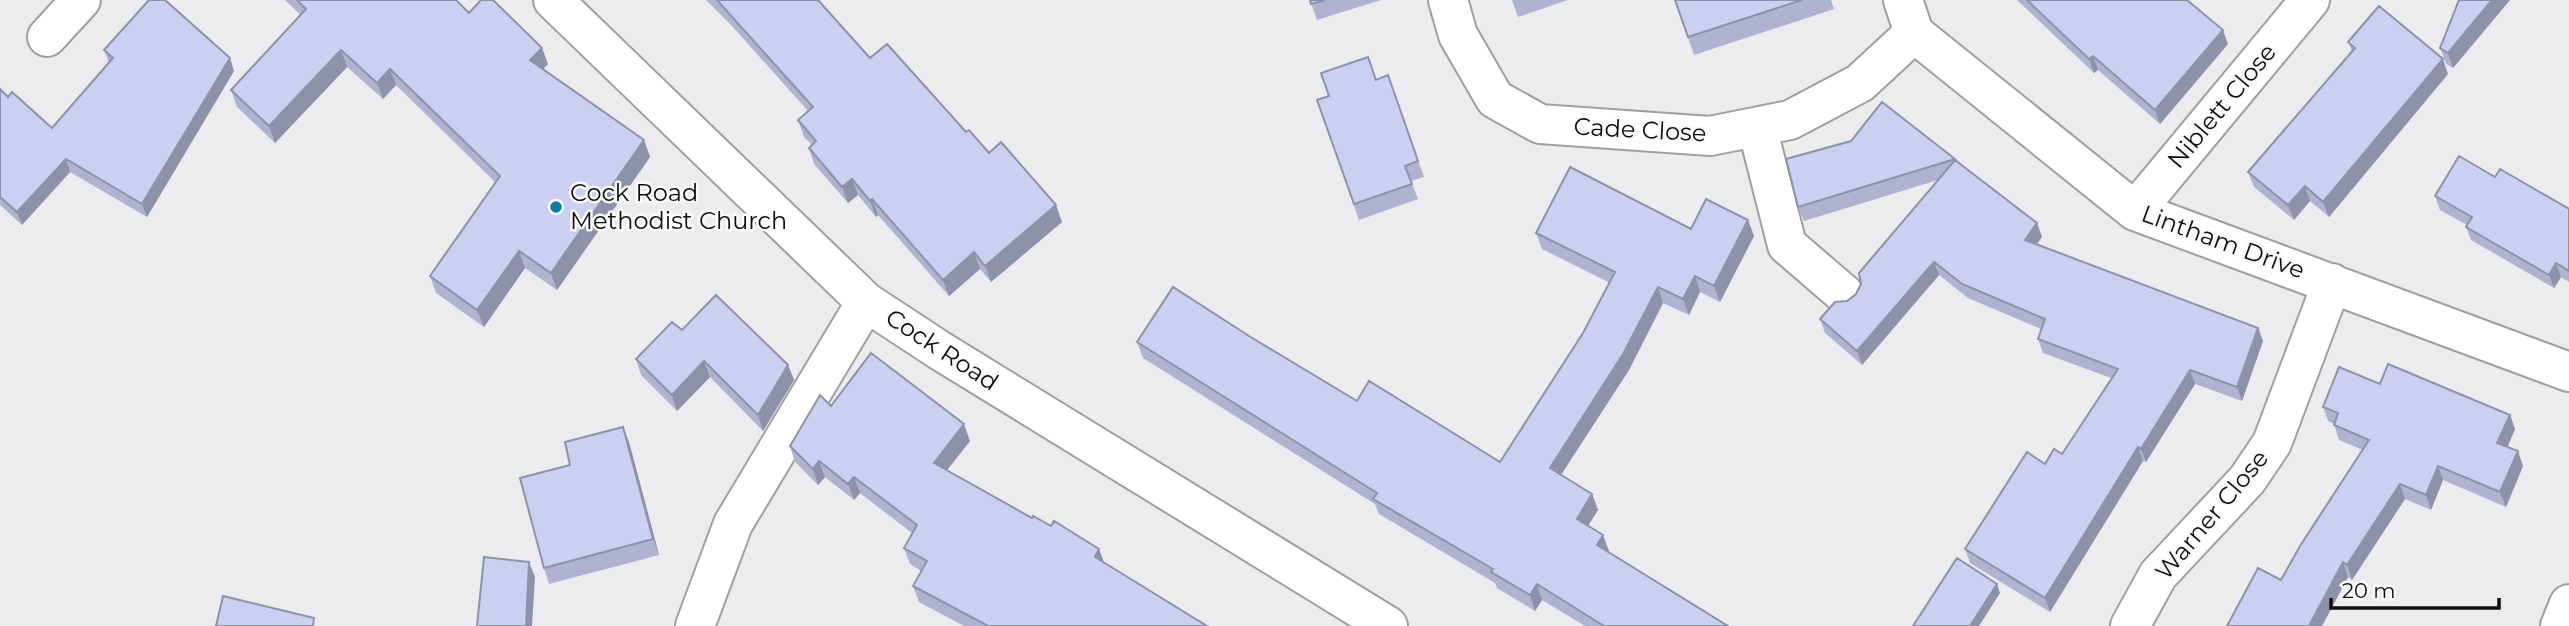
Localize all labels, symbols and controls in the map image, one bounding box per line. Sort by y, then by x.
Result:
street label: Niblett Close [2161,38,2282,174]
street label: Cade Close [1573,112,1707,147]
place label: Cock Road Methodist Church [570,178,787,235]
marker: Cock Road Methodist Church [548,199,564,215]
street label: Lintham Drive [2138,199,2309,284]
street label: Cock Road [881,302,1004,397]
street label: Warner Close [2149,444,2274,585]
scale bar [2331,566,2499,610]
text: 20 m [2342,578,2396,603]

